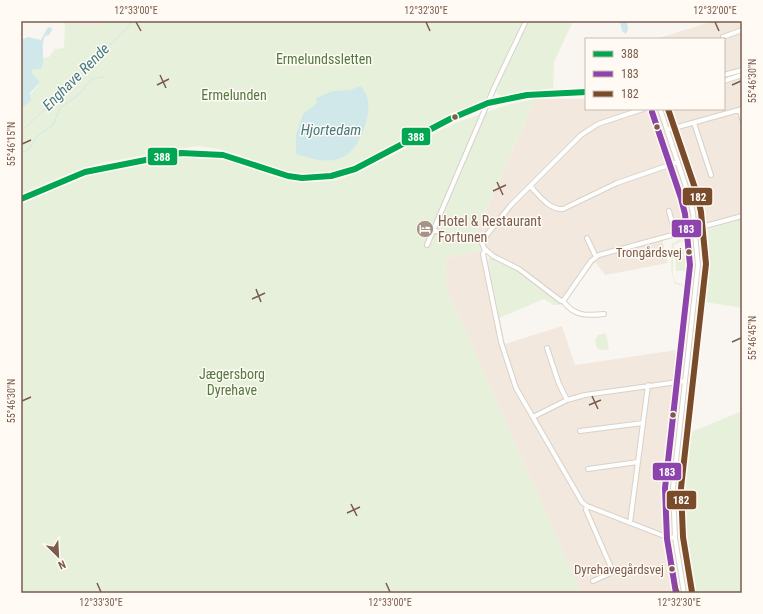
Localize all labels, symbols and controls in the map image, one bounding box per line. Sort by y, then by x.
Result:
text: 12°33'00"E [114,5,158,16]
text: 12°32'30"E [404,5,448,16]
text: 12°32'00"E [693,5,737,16]
legend [585,38,725,110]
water label: Enghave Rende [39,40,113,114]
text: 388 [621,47,639,61]
park label: Ermelundssletten [276,51,372,67]
text: 55°46'30"N [747,59,758,103]
text: 183 [621,67,639,81]
park label: Ermelunden [201,87,267,103]
text: 182 [621,87,639,101]
unlabelled marker [450,112,460,122]
water label: Hjortedam [301,121,361,139]
text: 55°46'15"N [6,122,17,166]
unlabelled marker [652,122,662,132]
line badge: 388 [401,127,431,146]
text: 388 [408,131,425,144]
line badge: 388 [147,147,178,166]
text: 388 [154,151,171,164]
line badge: 182 [682,187,713,206]
text: 182 [690,191,707,204]
place label: Hotel & Restaurant Fortunen [438,213,541,245]
hotel icon: Hotel & Restaurant Fortunen [415,219,435,239]
line badge: 183 [671,219,702,238]
text: 183 [678,223,695,236]
place label: Trongårdsvej [616,245,682,260]
marker: Trongårdsvej [684,247,694,257]
text: 55°46'45"N [747,316,758,360]
park label: Jægersborg Dyrehave [199,366,265,398]
text: 55°46'30"N [6,379,17,423]
unlabelled marker [668,410,678,420]
line badge: 183 [652,462,682,481]
text: 183 [659,466,676,479]
line badge: 182 [666,490,697,510]
text: 182 [673,494,690,507]
north arrow [38,536,78,576]
text: N [56,557,68,572]
place label: Dyrehavegårdsvej [574,562,664,577]
marker: Dyrehavegårdsvej [667,564,677,574]
text: 12°33'30"E [79,597,123,608]
text: 12°33'00"E [368,597,412,608]
text: 12°32'30"E [657,597,701,608]

